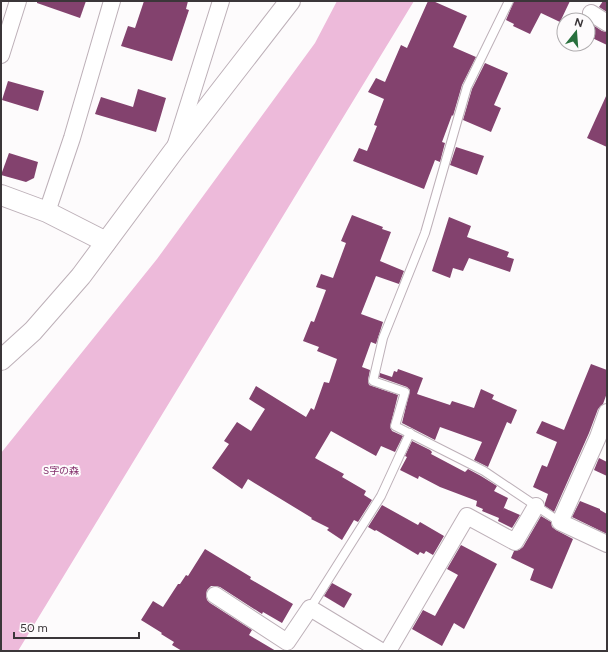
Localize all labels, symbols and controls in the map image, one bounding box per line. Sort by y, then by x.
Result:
north arrow [556,12,596,52]
text: N [573,15,585,30]
park label: S字の森 [43,464,79,477]
scale bar [14,614,139,640]
text: 50 m [20,621,48,635]

